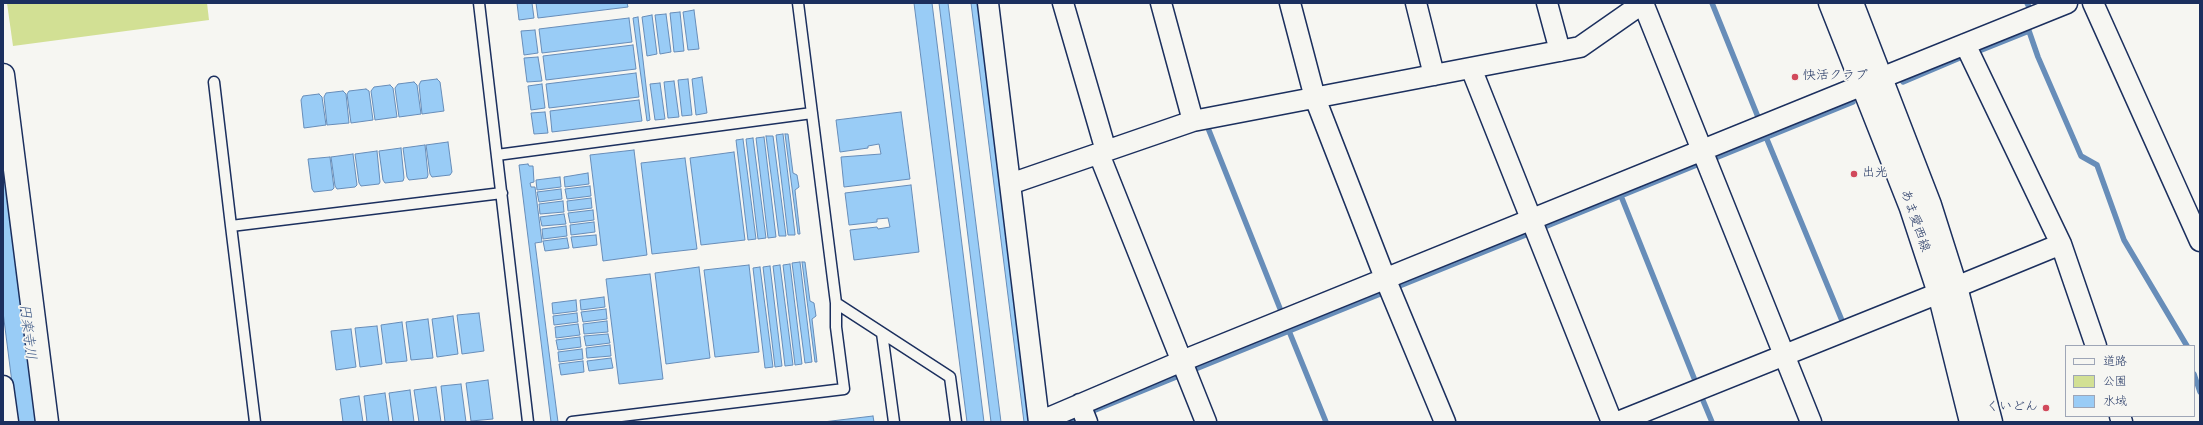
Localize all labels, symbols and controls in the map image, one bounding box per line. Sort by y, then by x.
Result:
place label: 快活クラブ [1803,69,1868,85]
marker: 快活クラブ [1790,72,1800,82]
place label: 出光 [1862,166,1888,182]
marker: 出光 [1849,169,1859,179]
street label: あま愛西線 [1896,188,1932,254]
water label: 円楽寺川 [14,303,38,361]
legend [2065,345,2195,417]
text: 道路 [2103,352,2127,371]
text: 公園 [2103,372,2127,391]
text: 水域 [2103,392,2127,411]
place label: くいどん [1986,400,2038,416]
marker: くいどん [2041,403,2051,413]

